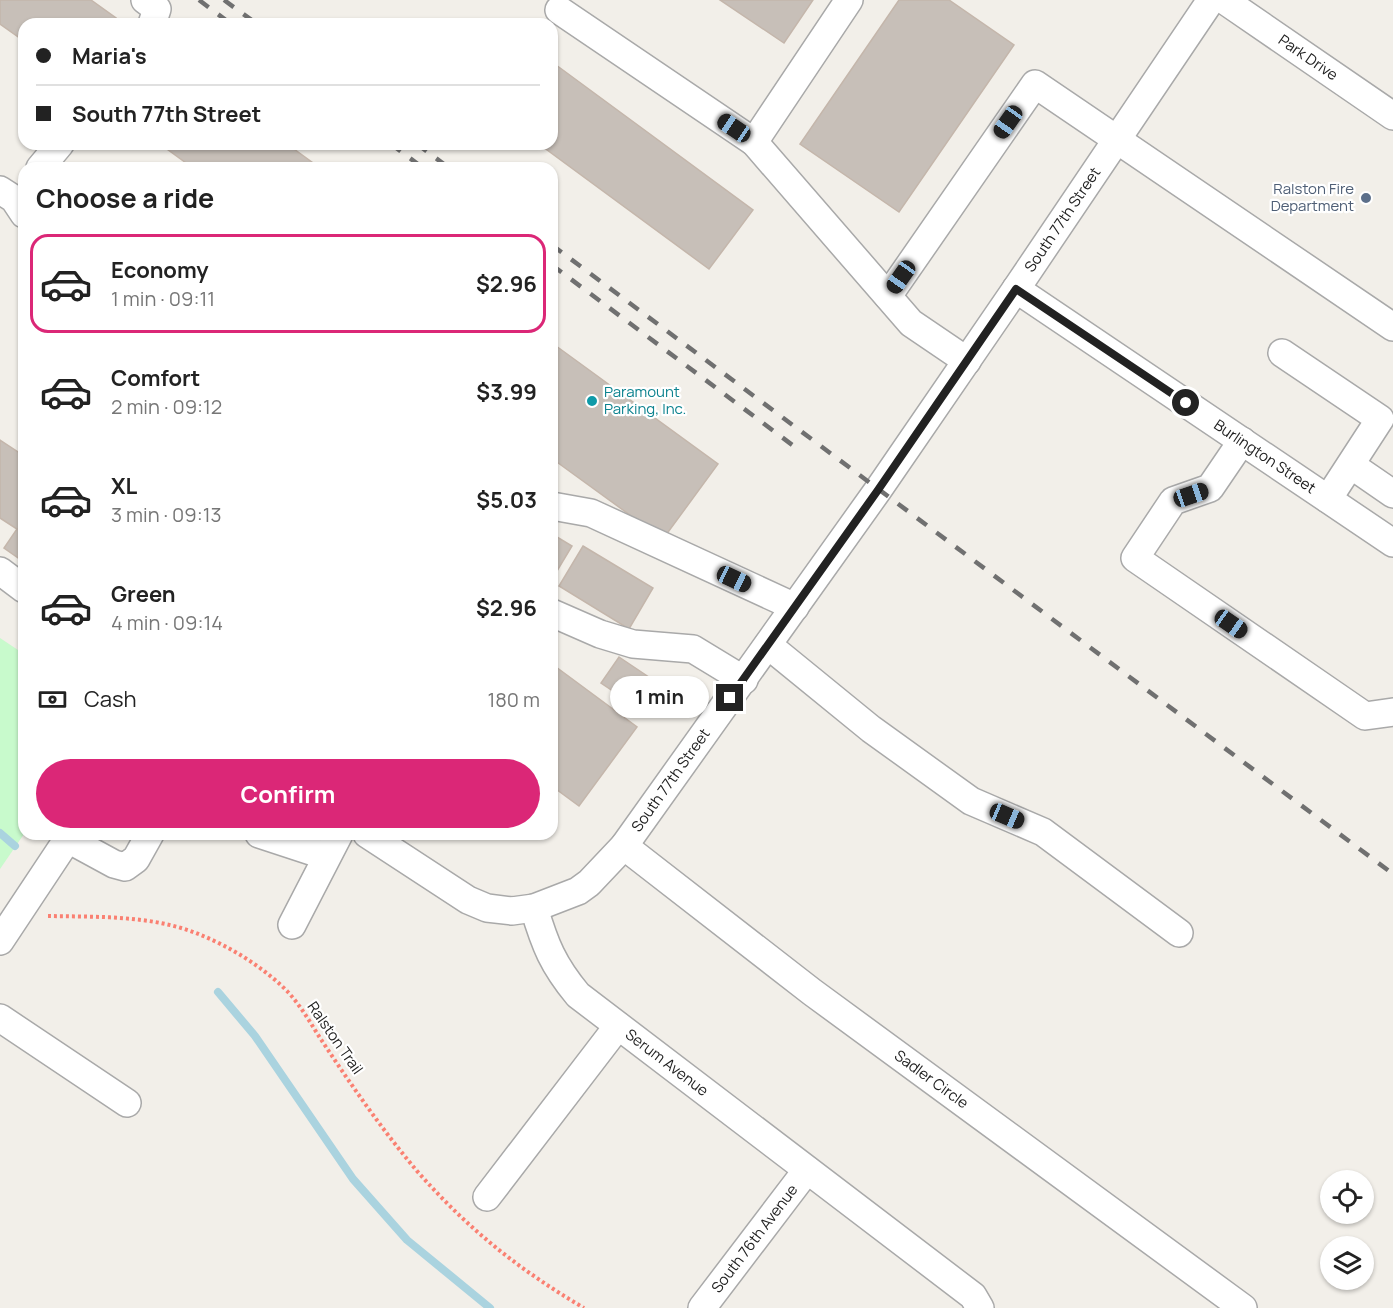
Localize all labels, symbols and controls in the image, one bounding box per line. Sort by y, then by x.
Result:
street label: Park Drive [1274,29,1343,85]
text: Maria's [72,41,147,71]
text: South 77th Street [72,99,261,129]
car [990,102,1026,142]
car [714,110,754,146]
street label: South 77th Street [1019,163,1105,276]
place label: Ralston Fire Department [1271,178,1354,216]
text: Choose a ride [36,179,214,216]
marker: Ralston Fire Department [1359,191,1373,205]
text: Economy [111,255,209,285]
icon: car [39,257,93,311]
car [883,257,919,297]
text: $2.96 [476,269,537,299]
text: 1 min · 09:11 [111,285,215,312]
text: Comfort [111,363,200,393]
icon: car [39,365,93,419]
text: $3.99 [476,377,537,407]
place label: Paramount Parking, Inc. [604,381,686,419]
route start [1172,389,1199,416]
text: 2 min · 09:12 [111,393,222,420]
marker: Paramount Parking, Inc. [585,394,599,408]
street label: Burlington Street [1210,414,1320,498]
text: XL [111,471,137,501]
icon: car [39,473,93,527]
car [1171,481,1211,509]
text: $5.03 [476,485,537,515]
text: 3 min · 09:13 [111,501,222,528]
car [714,563,754,595]
text: Green [111,579,176,609]
icon: car [39,581,93,635]
text: $2.96 [476,593,537,623]
car [1211,606,1251,642]
text: 4 min · 09:14 [111,609,223,636]
callout: 1 min [610,677,709,719]
icon: cash [36,683,69,716]
text: 1 min [635,683,684,710]
text: Cash [84,684,137,714]
route end [716,684,743,711]
text: 180 m [487,686,540,713]
street label: South 77th Street [626,724,715,836]
button: Confirm [36,759,540,828]
car [987,801,1027,831]
street label: Ralston Trail [303,997,368,1078]
street label: Serum Avenue [621,1024,713,1101]
street label: Sadler Circle [890,1045,973,1113]
map controls [1320,1170,1374,1290]
button: locate [1320,1170,1374,1224]
street label: South 76th Avenue [706,1180,802,1297]
button: layers [1320,1236,1374,1290]

